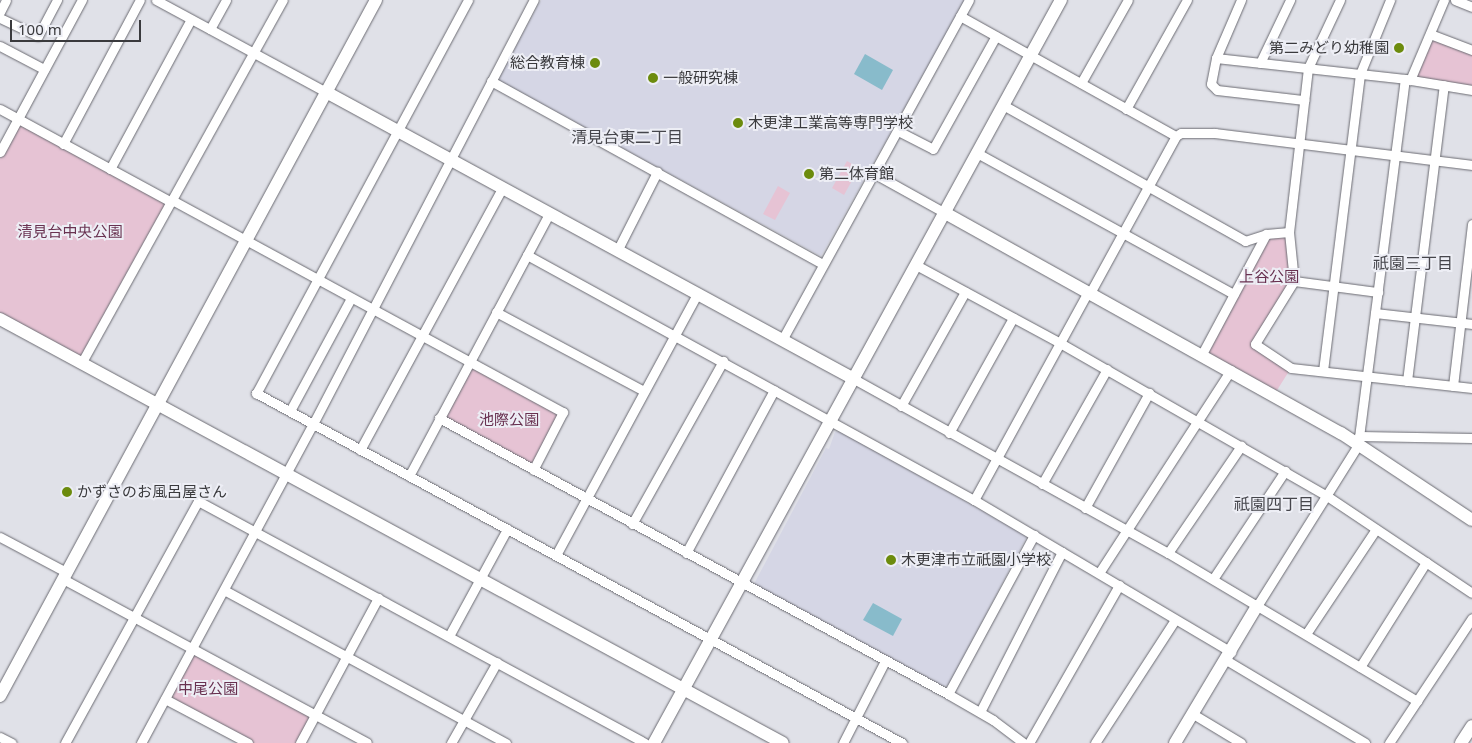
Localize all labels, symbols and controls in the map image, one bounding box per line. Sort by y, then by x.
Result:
scale bar [12,10,144,42]
text: 100 m [18,19,62,39]
place label: 第二みどり幼稚園 [1269,39,1389,57]
marker: 第二みどり幼稚園 [1393,42,1405,54]
place label: 総合教育棟 [510,54,585,72]
marker: 総合教育棟 [589,57,601,69]
place label: 一般研究棟 [663,69,738,87]
marker: 一般研究棟 [647,72,659,84]
place label: 木更津工業高等専門学校 [748,114,913,132]
marker: 木更津工業高等専門学校 [732,117,744,129]
district label: 清見台東二丁目 [571,127,683,147]
place label: 第二体育館 [819,165,894,183]
marker: 第二体育館 [803,168,815,180]
park label: 清見台中央公園 [18,223,122,241]
district label: 祇園三丁目 [1373,253,1453,273]
park label: 上谷公園 [1239,268,1299,286]
park label: 池際公園 [479,411,539,429]
place label: かずさのお風呂屋さん [77,483,227,501]
marker: かずさのお風呂屋さん [61,486,73,498]
district label: 祇園四丁目 [1234,494,1314,514]
place label: 木更津市立祇園小学校 [901,551,1051,569]
marker: 木更津市立祇園小学校 [885,554,897,566]
park label: 中尾公園 [178,680,238,698]

